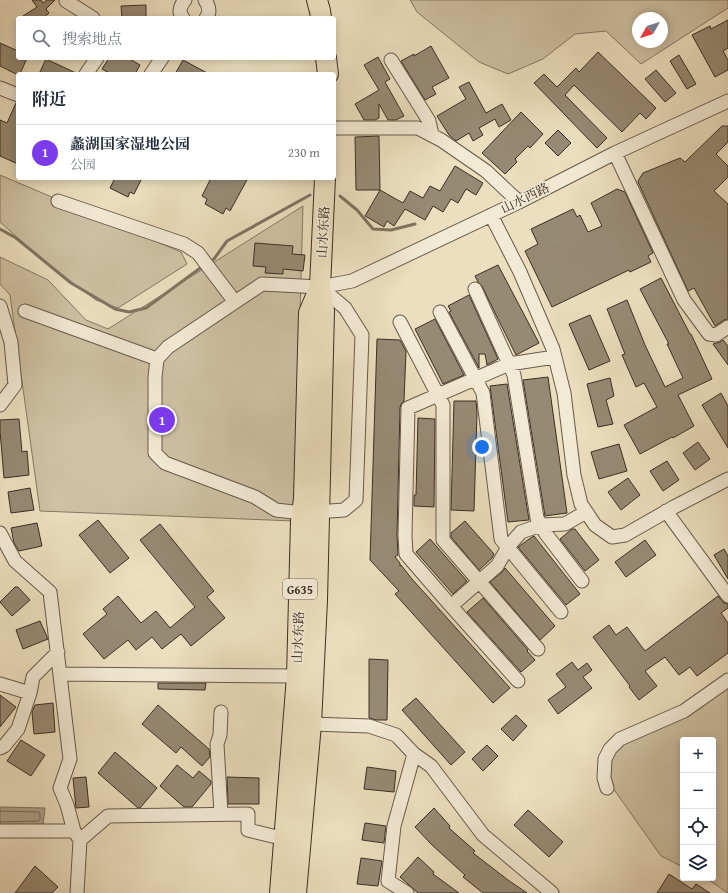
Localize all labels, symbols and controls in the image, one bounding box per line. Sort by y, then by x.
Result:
north arrow [632,12,668,48]
search box [16,16,336,60]
icon: search [30,27,52,49]
text: 搜索地点 [62,28,122,49]
text: 附近 [32,86,66,111]
text: 蠡湖国家湿地公园 [70,133,190,154]
text: 1 [42,143,48,162]
text: 230 m [288,143,320,162]
text: 公园 [70,155,96,174]
street label: 山水西路 [497,178,553,218]
street label: 山水东路 [312,206,334,258]
pin: 1 [149,405,175,435]
your location [472,437,492,457]
road number: G635 [283,579,317,599]
street label: 山水东路 [288,611,308,663]
map controls [680,737,716,881]
button: + [680,737,716,773]
button: − [680,773,716,809]
button: locate [680,809,716,845]
button: layers [680,845,716,881]

